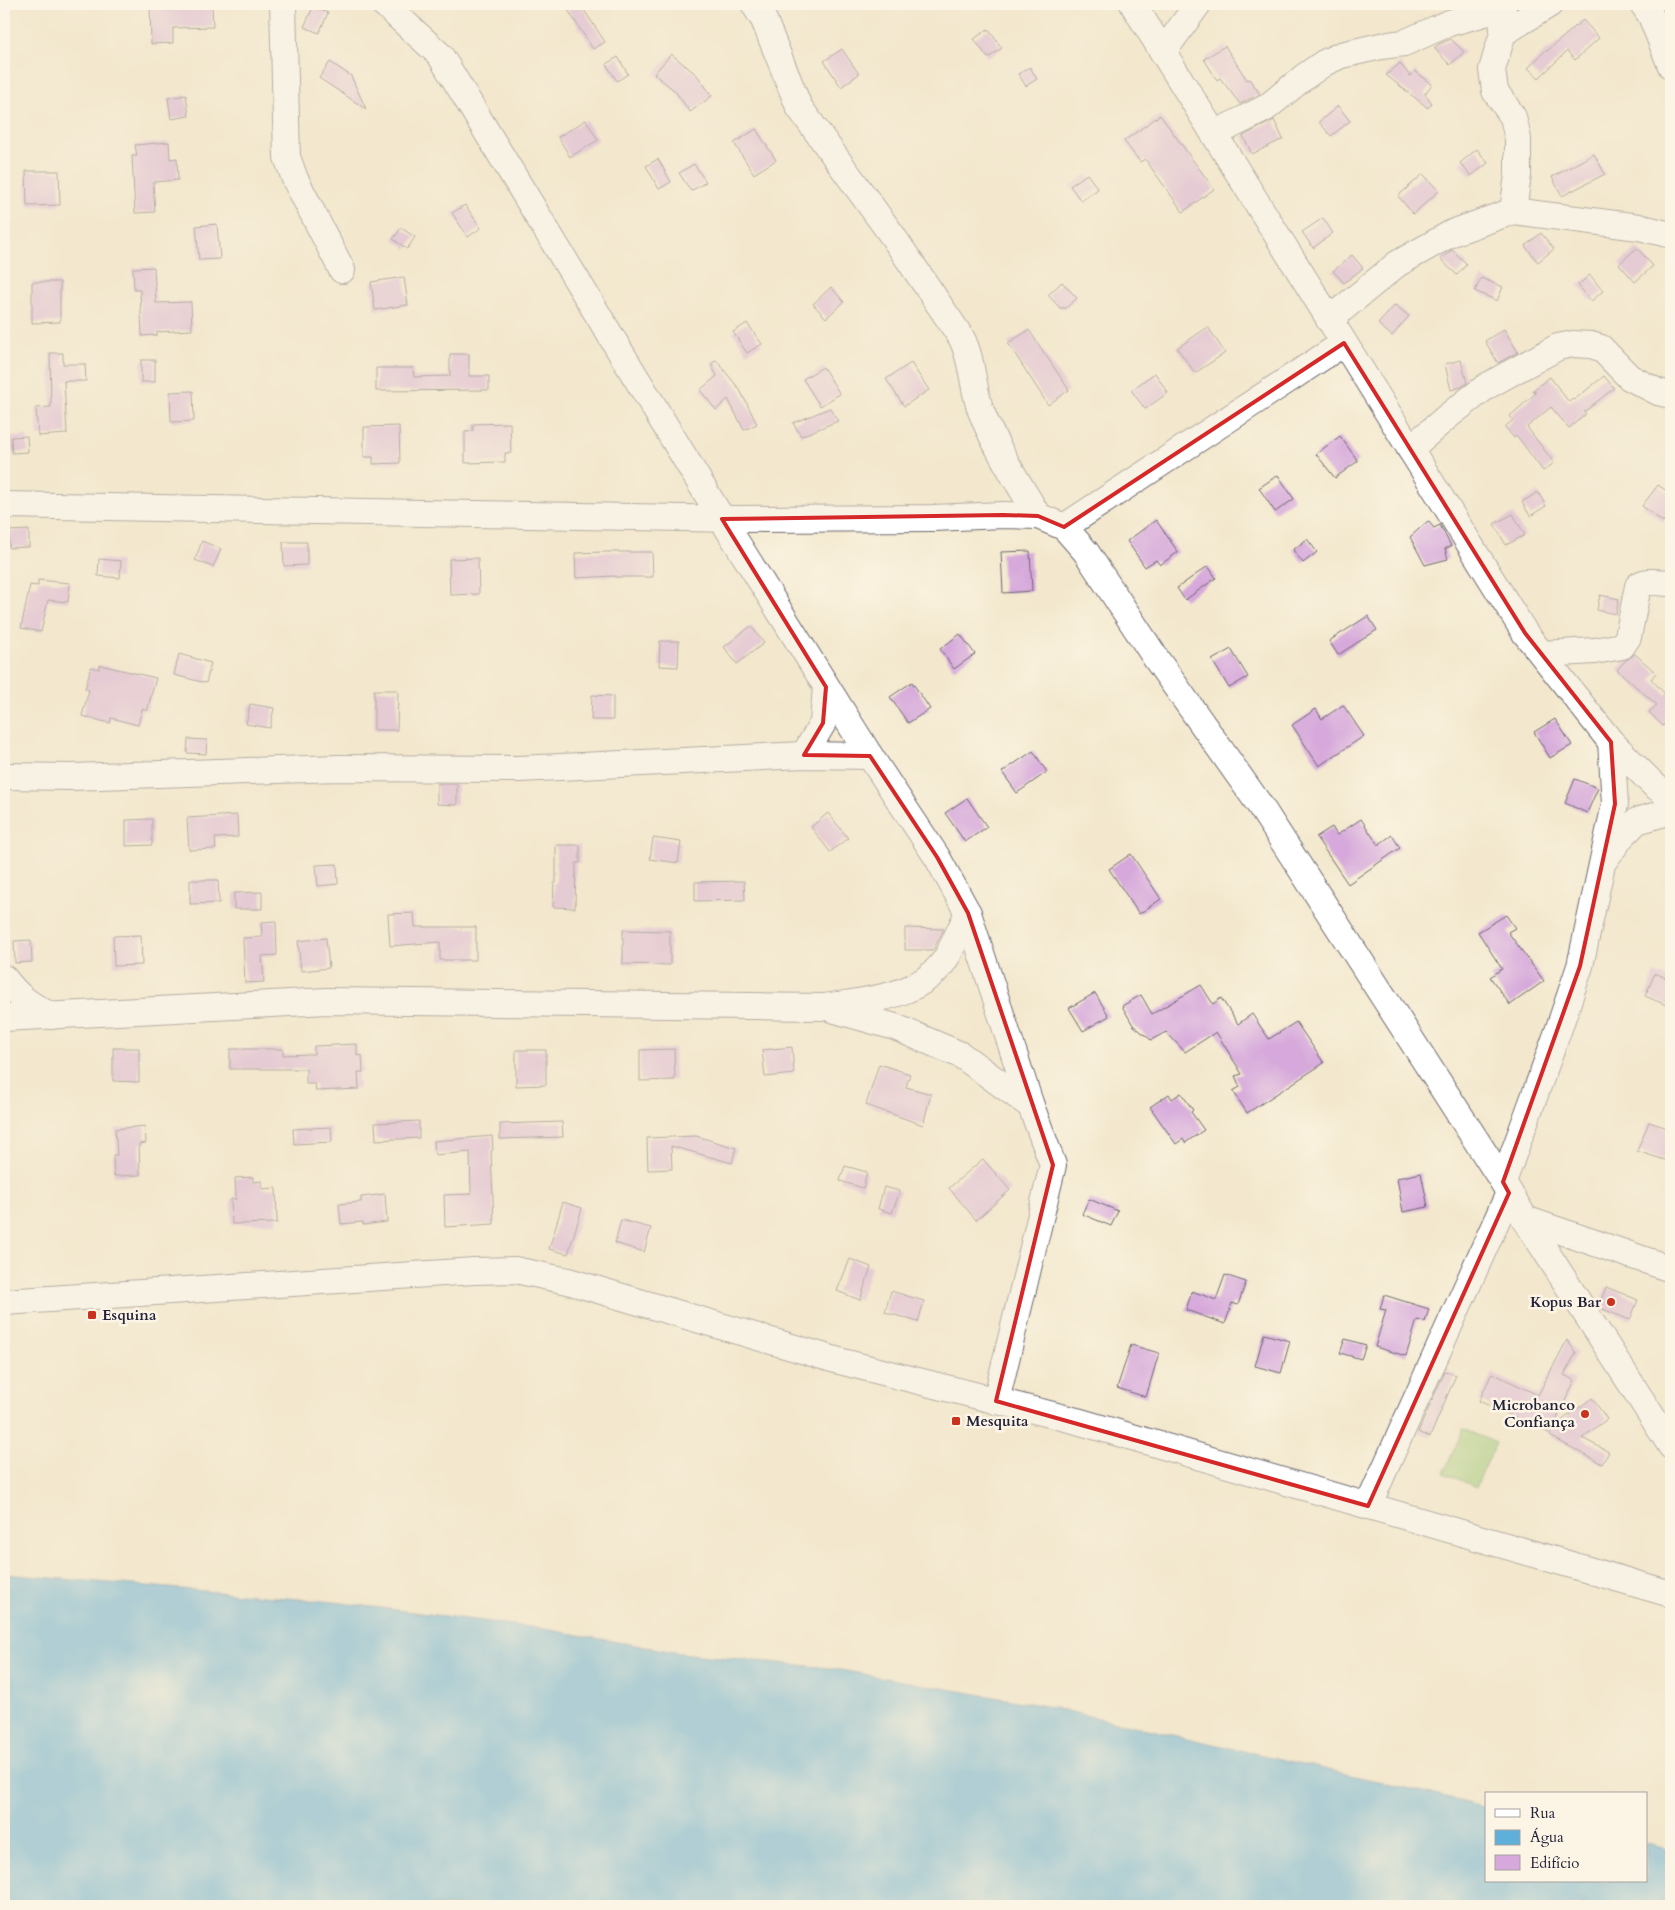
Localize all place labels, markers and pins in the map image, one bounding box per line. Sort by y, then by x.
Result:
place label: Kopus Bar [1530,1292,1602,1312]
marker: Kopus Bar [1605,1296,1617,1308]
place label: Esquina [102,1305,157,1325]
marker: Esquina [86,1309,98,1321]
place label: Microbanco Confiança [1492,1395,1576,1432]
marker: Microbanco Confiança [1579,1408,1591,1420]
place label: Mesquita [966,1411,1029,1431]
marker: Mesquita [950,1415,962,1427]

